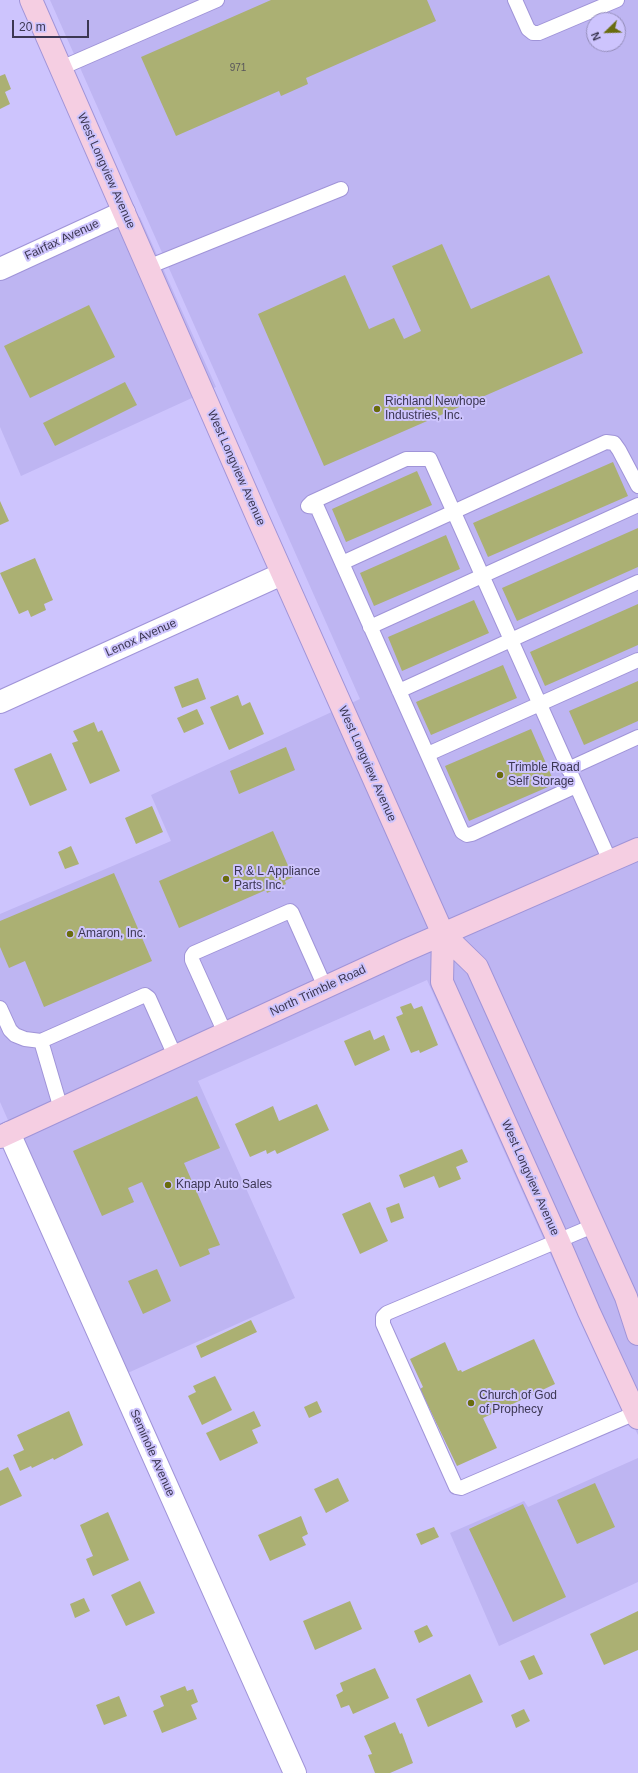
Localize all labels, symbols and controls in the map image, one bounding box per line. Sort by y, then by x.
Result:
scale bar [14,12,91,38]
north arrow [586,12,626,52]
text: 20 m [19,20,46,34]
text: N [589,30,603,42]
house number: 971 [230,62,246,74]
street label: West Longview Avenue [74,111,138,231]
street label: Fairfax Avenue [22,216,102,264]
place label: Richland Newhope Industries, Inc. [385,395,486,423]
marker: Richland Newhope Industries, Inc. [372,404,382,414]
street label: West Longview Avenue [204,408,268,528]
street label: Lenox Avenue [103,616,179,660]
street label: West Longview Avenue [335,704,399,824]
place label: Trimble Road Self Storage [508,761,580,789]
marker: Trimble Road Self Storage [495,770,505,780]
place label: R & L Appliance Parts Inc. [234,865,320,893]
marker: R & L Appliance Parts Inc. [221,874,231,884]
place label: Amaron, Inc. [78,927,146,941]
marker: Amaron, Inc. [65,929,75,939]
street label: North Trimble Road [268,962,368,1020]
street label: West Longview Avenue [498,1118,562,1238]
place label: Knapp Auto Sales [176,1178,272,1192]
marker: Knapp Auto Sales [163,1180,173,1190]
place label: Church of God of Prophecy [479,1389,557,1417]
marker: Church of God of Prophecy [466,1398,476,1408]
street label: Seminole Avenue [126,1407,178,1499]

